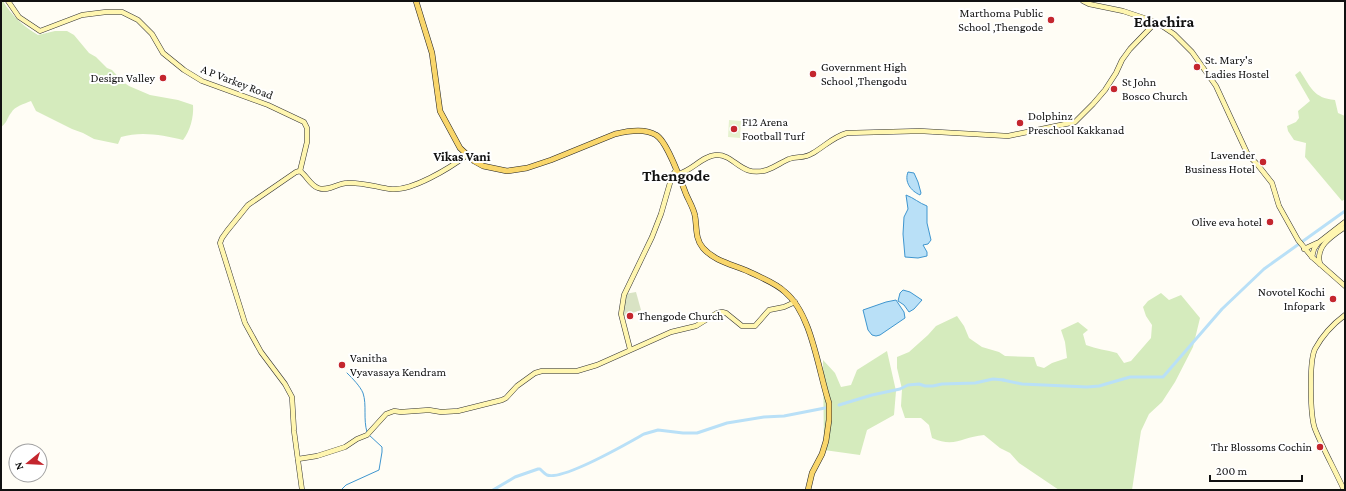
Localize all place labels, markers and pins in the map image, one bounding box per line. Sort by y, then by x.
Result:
place label: Marthoma Public School ,Thengode [958,6,1043,34]
marker: Marthoma Public School ,Thengode [1046,15,1056,25]
place label: St. Mary's Ladies Hostel [1205,53,1269,81]
place label: Government High School ,Thengodu [821,60,907,88]
marker: St. Mary's Ladies Hostel [1192,62,1202,72]
marker: Government High School ,Thengodu [808,69,818,79]
place label: Design Valley [90,71,155,85]
marker: Design Valley [158,73,168,83]
place label: St John Bosco Church [1122,75,1188,103]
marker: St John Bosco Church [1109,84,1119,94]
place label: Dolphinz Preschool Kakkanad [1028,109,1125,137]
place label: F12 Arena Football Turf [742,115,806,143]
marker: Dolphinz Preschool Kakkanad [1015,118,1025,128]
marker: F12 Arena Football Turf [729,124,739,134]
place label: Lavender Business Hotel [1185,148,1256,176]
marker: Lavender Business Hotel [1258,157,1268,167]
place label: Olive eva hotel [1192,215,1262,229]
marker: Olive eva hotel [1265,217,1275,227]
place label: Novotel Kochi Infopark [1258,285,1325,313]
marker: Novotel Kochi Infopark [1328,294,1338,304]
place label: Thengode Church [638,309,724,323]
marker: Thengode Church [625,311,635,321]
place label: Vanitha Vyavasaya Kendram [350,351,446,379]
marker: Vanitha Vyavasaya Kendram [337,360,347,370]
place label: Thr Blossoms Cochin [1211,440,1313,454]
marker: Thr Blossoms Cochin [1315,442,1325,452]

